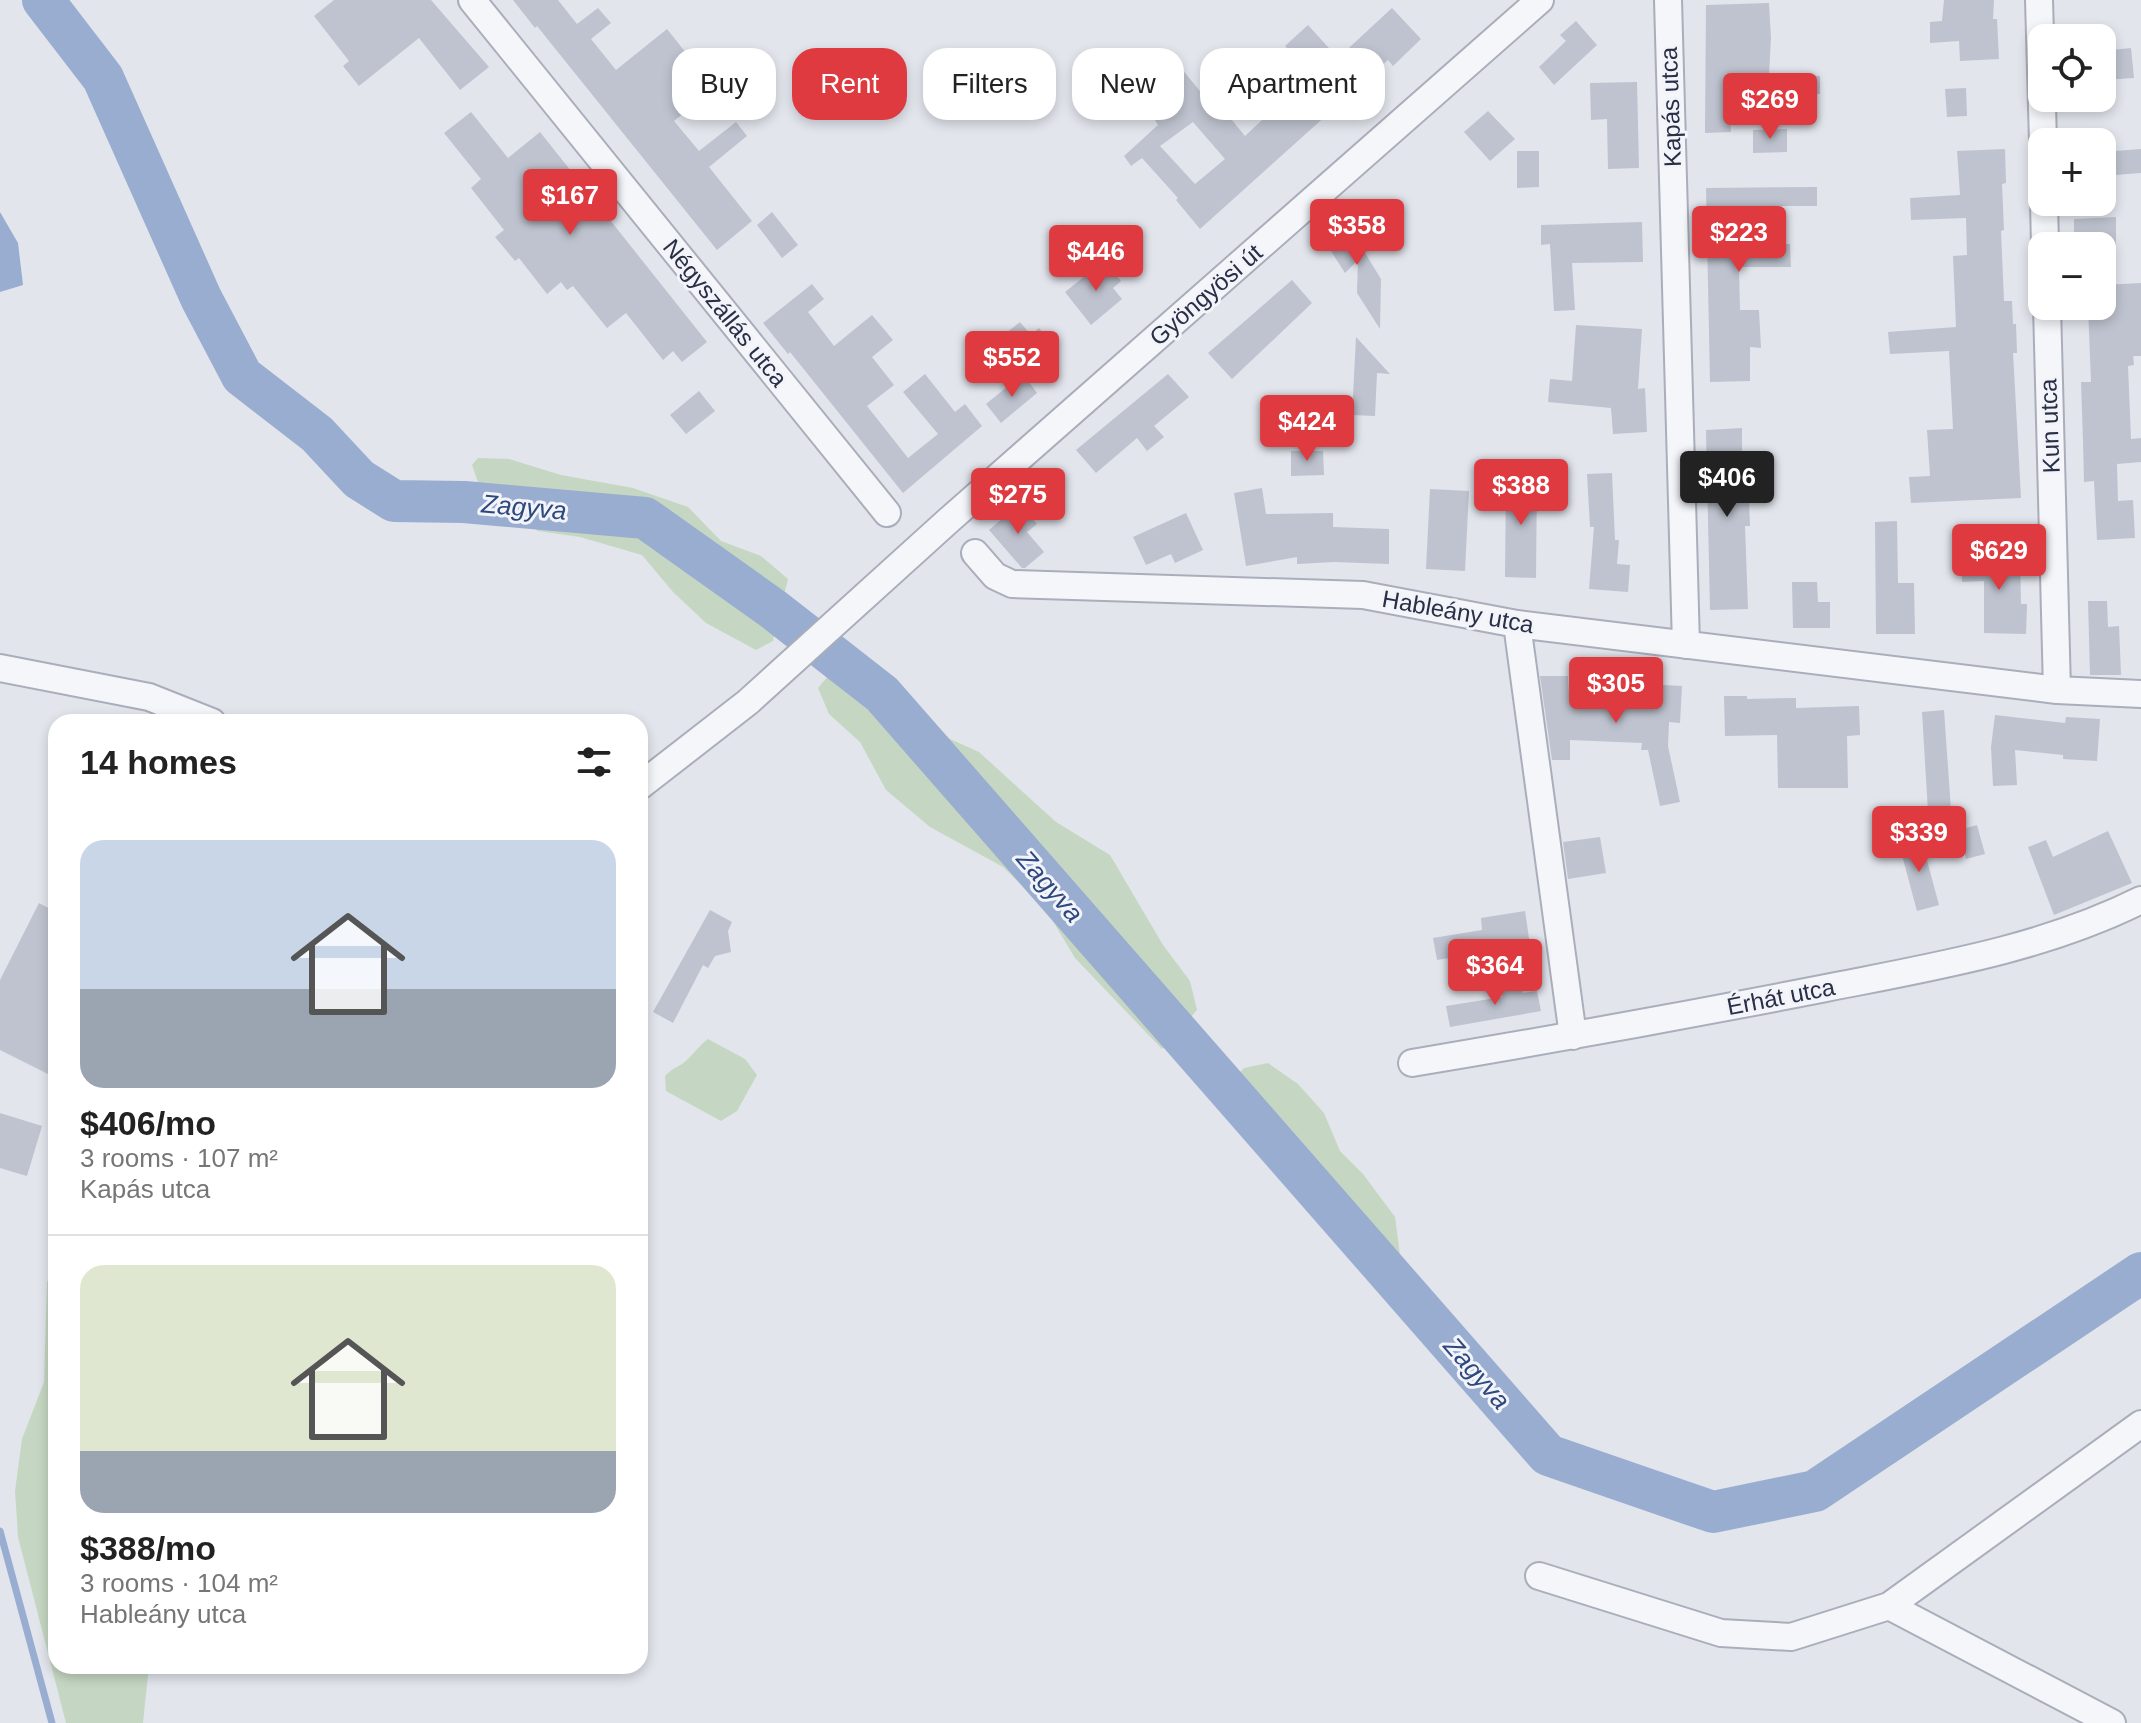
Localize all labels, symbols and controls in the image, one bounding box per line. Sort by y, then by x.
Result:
map controls [2028,24,2116,320]
button: locate [2028,24,2116,112]
street label: Kapás utca [1655,46,1686,167]
chip: Buy [672,48,776,120]
chip: Rent [792,48,907,120]
chip: Filters [923,48,1056,120]
chip: New [1072,48,1184,120]
chip: Apartment [1200,48,1385,120]
pin: $269 [1723,73,1817,141]
text: $269 [1741,84,1799,114]
button: + [2028,128,2116,216]
pin: $167 [523,169,617,237]
text: $167 [541,180,599,210]
pin: $358 [1310,199,1404,267]
pin: $223 [1692,206,1786,274]
text: $358 [1328,210,1386,240]
text: $223 [1710,217,1768,247]
pin: $446 [1049,225,1143,293]
button: − [2028,232,2116,320]
street label: Négyszállás utca [658,234,793,392]
text: $446 [1067,236,1125,266]
street label: Gyöngyösi út [1144,238,1268,351]
pin: $552 [965,331,1059,399]
text: $552 [983,342,1041,372]
street label: Kun utca [2034,378,2065,474]
pin: $424 [1260,395,1354,463]
text: $424 [1278,406,1336,436]
pin: $406 [1680,451,1774,519]
pin: $388 [1474,459,1568,527]
text: $406 [1698,462,1756,492]
pin: $275 [971,468,1065,536]
text: $388 [1492,470,1550,500]
text: $275 [989,479,1047,509]
water label: Zagyva [479,488,568,526]
pin: $629 [1952,524,2046,592]
text: $629 [1970,535,2028,565]
street label: Hableány utca [1380,585,1537,638]
pin: $305 [1569,657,1663,725]
text: $305 [1587,668,1645,698]
icon: filters [572,740,616,784]
text: 14 homes [80,743,237,781]
pin: $339 [1872,806,1966,874]
text: $339 [1890,817,1948,847]
water label: Zagyva [1010,843,1089,928]
icon: home [276,892,420,1036]
pin: $364 [1448,939,1542,1007]
text: $364 [1466,950,1524,980]
street label: Érhát utca [1725,973,1838,1020]
text: $406/mo [80,1104,216,1142]
text: 3 rooms · 107 m² [80,1143,278,1173]
text: Kapás utca [80,1174,210,1204]
icon: home [276,1317,420,1461]
water label: Zagyva [1437,1330,1516,1415]
text: $388/mo [80,1529,216,1567]
text: 3 rooms · 104 m² [80,1568,278,1598]
text: Hableány utca [80,1599,246,1629]

